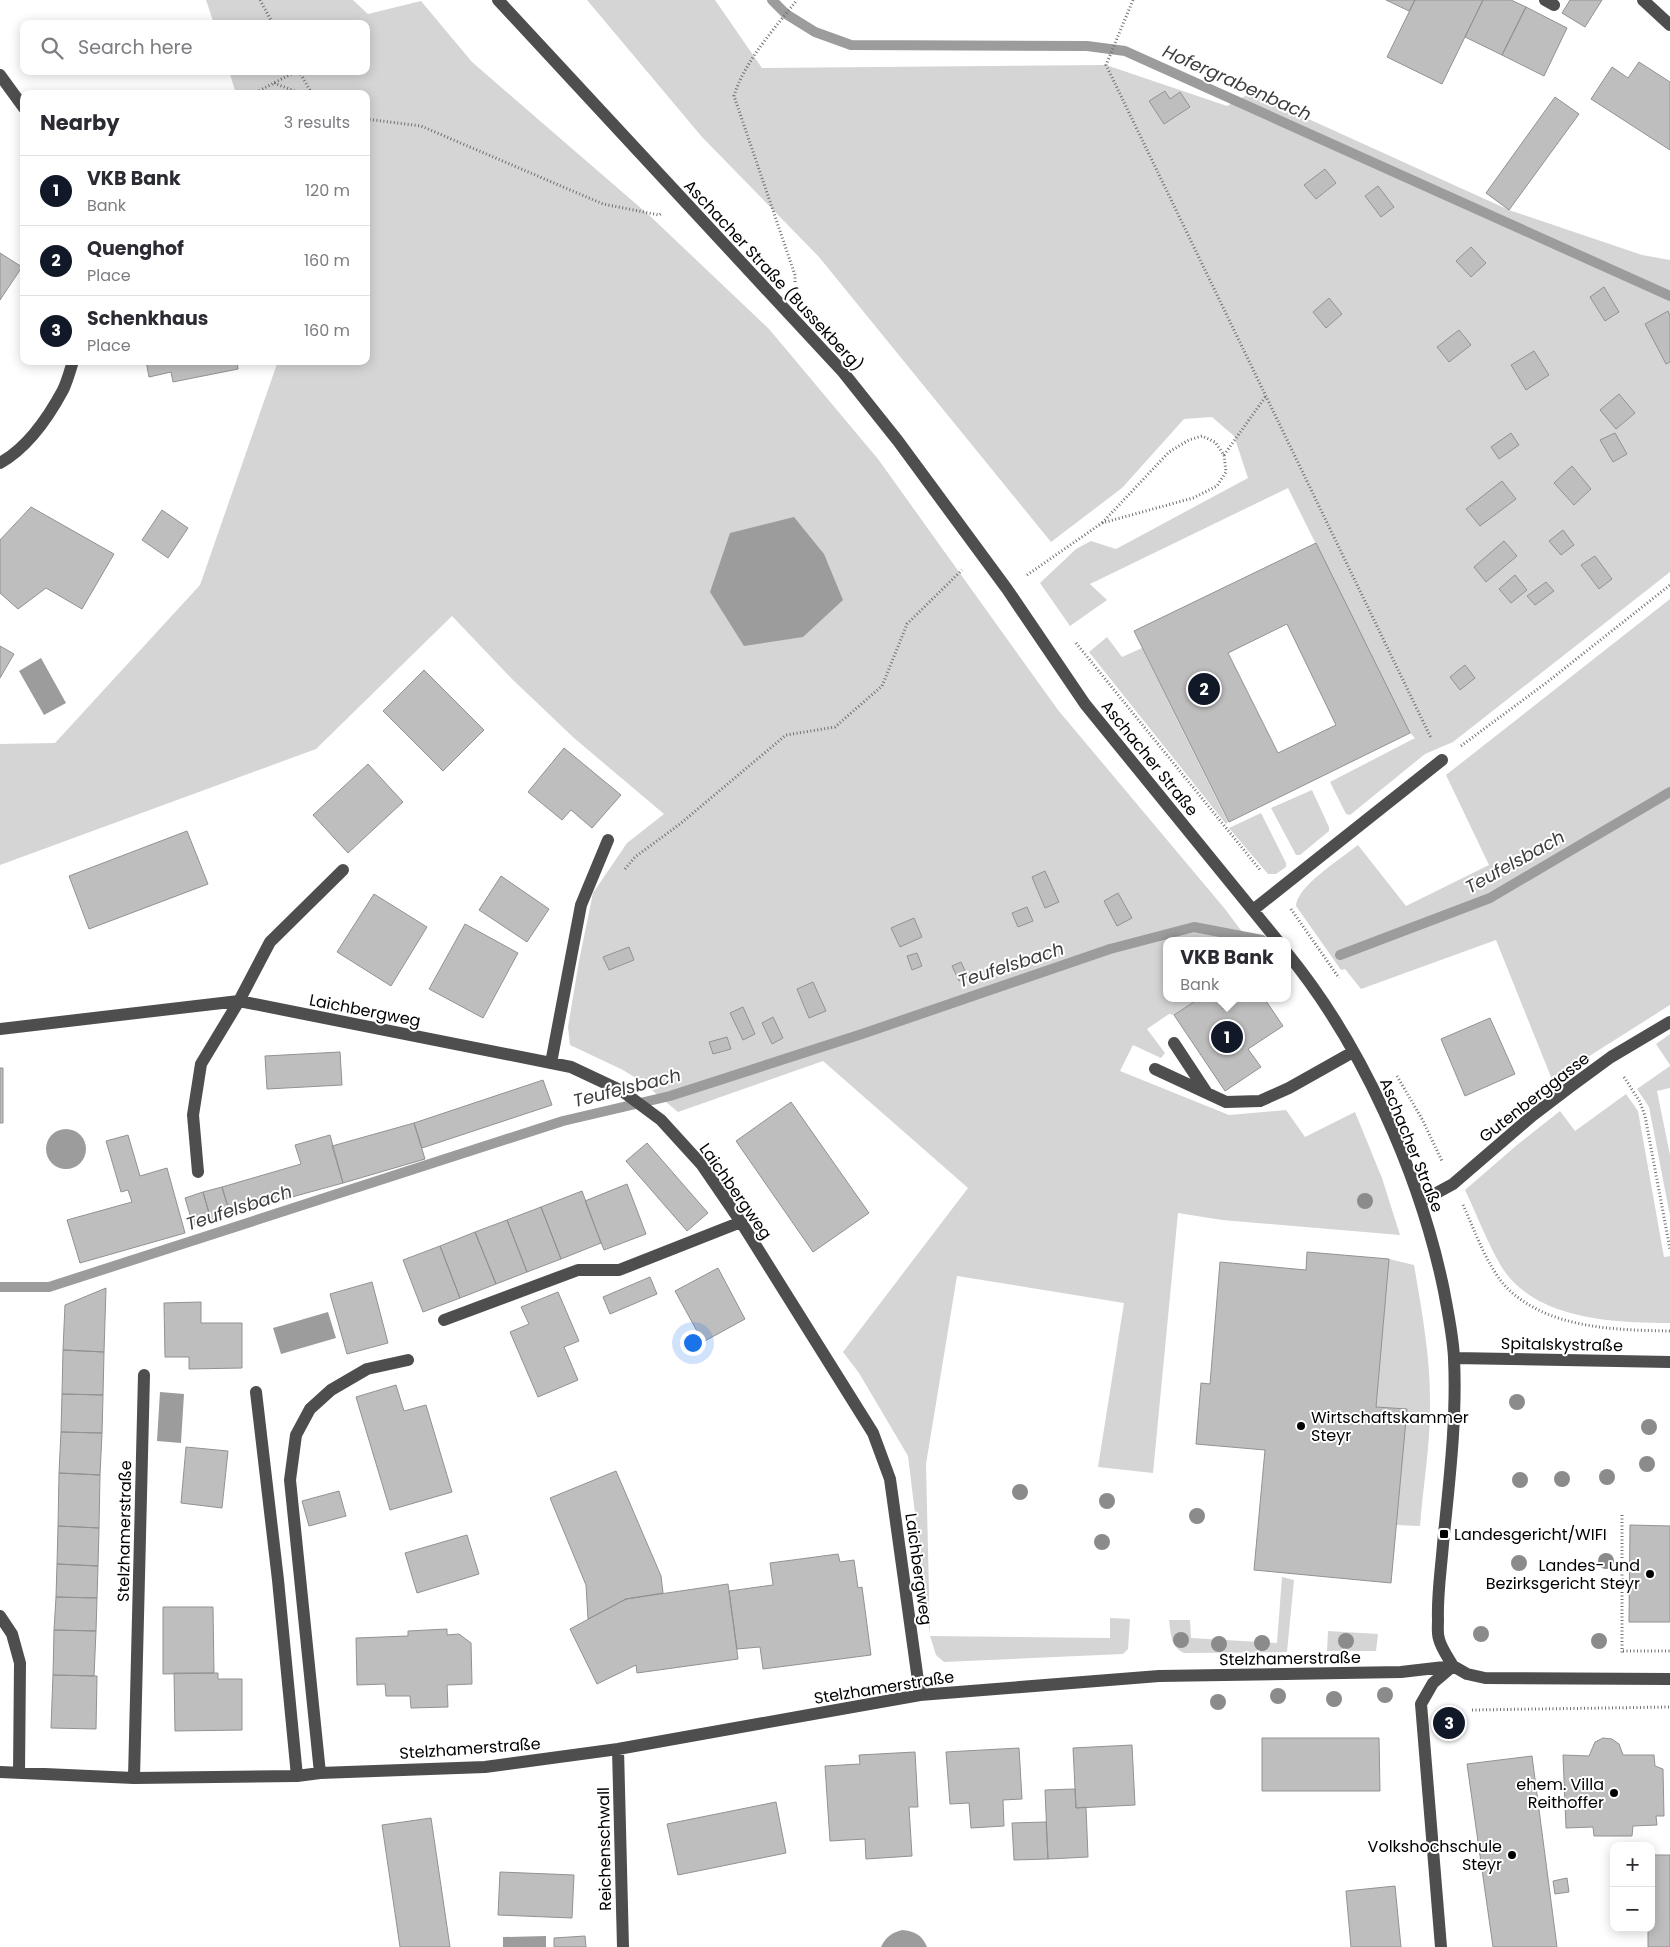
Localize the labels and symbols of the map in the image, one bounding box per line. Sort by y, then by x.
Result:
water label: Hofergrabenbach [1159,38,1316,127]
street label: Aschacher Straße (Bussekberg) [679,175,869,376]
pin: 2 [1188,670,1220,708]
street label: Aschacher Straße [1096,696,1204,821]
water label: Teufelsbach [1461,824,1569,899]
water label: Teufelsbach [955,936,1067,993]
street label: Laichbergweg [307,988,423,1033]
pin: 1 [1211,1018,1243,1056]
street label: Gutenberggasse [1474,1047,1594,1148]
water label: Teufelsbach [570,1062,683,1113]
street label: Aschacher Straße [1374,1075,1449,1216]
street label: Laichbergweg [694,1138,777,1244]
water label: Teufelsbach [183,1179,295,1236]
your location [680,1330,706,1356]
street label: Spitalskystraße [1501,1332,1623,1357]
place label: Wirtschaftskammer Steyr [1311,1406,1469,1447]
marker: Wirtschaftskammer Steyr [1295,1420,1307,1432]
street label: Stelzhamerstraße [112,1460,137,1602]
street label: Laichbergweg [899,1512,938,1627]
place label: Landesgericht/WIFI [1454,1523,1607,1546]
marker: Landesgericht/WIFI [1438,1528,1450,1540]
place label: Landes- und Bezirksgericht Steyr [1486,1554,1640,1595]
marker: Landes- und Bezirksgericht Steyr [1644,1568,1656,1580]
street label: Stelzhamerstraße [1219,1646,1361,1671]
street label: Stelzhamerstraße [812,1665,956,1710]
pin: 3 [1433,1704,1465,1742]
street label: Stelzhamerstraße [399,1732,542,1765]
place label: ehem. Villa Reithoffer [1516,1773,1604,1814]
street label: Reichenschwall [592,1787,617,1911]
marker: ehem. Villa Reithoffer [1608,1787,1620,1799]
place label: Volkshochschule Steyr [1368,1835,1502,1876]
marker: Volkshochschule Steyr [1506,1849,1518,1861]

